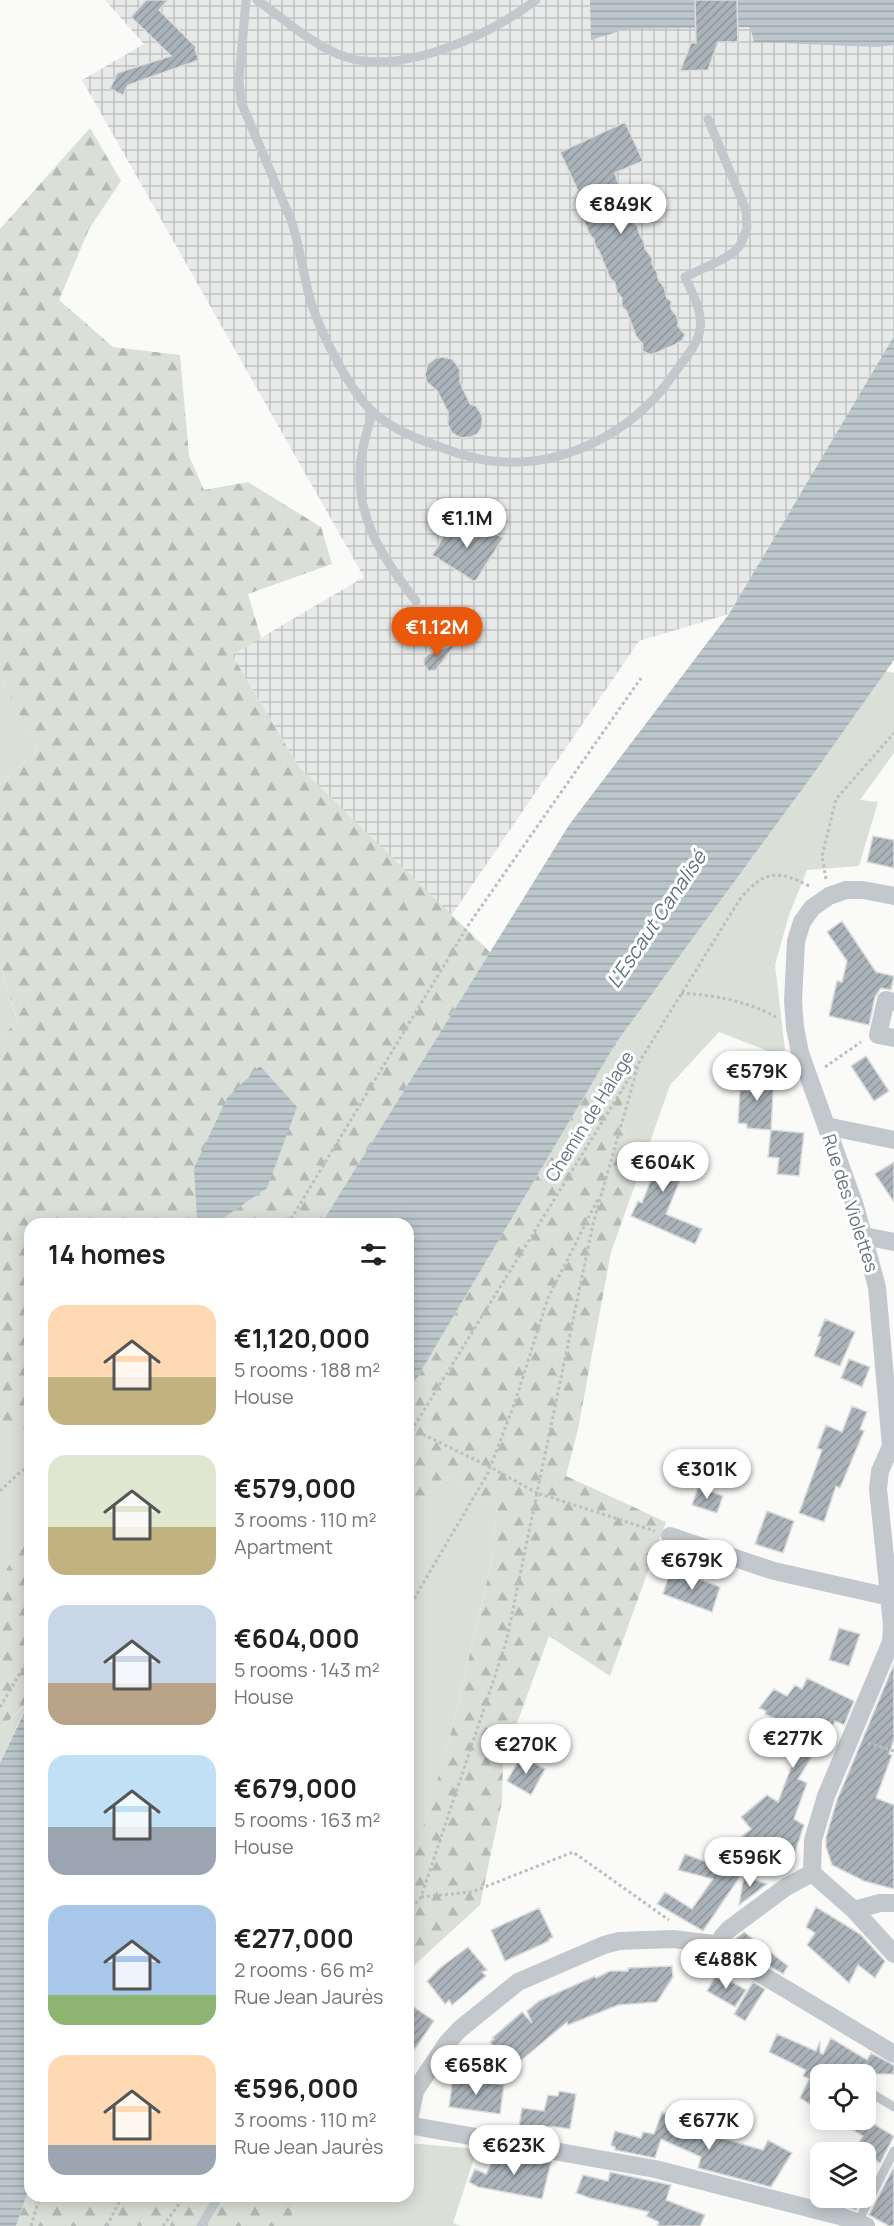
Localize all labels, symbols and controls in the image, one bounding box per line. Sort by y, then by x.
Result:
pin: €849K [579,184,663,235]
text: €849K [590,190,652,217]
pin: €1.1M [425,498,509,549]
text: €1.1M [441,504,493,531]
pin: €1.12M [388,607,486,658]
text: €1.12M [405,613,469,640]
water label: L'Escaut Canalisé [600,844,713,993]
street label: Chemin de Halage [539,1046,639,1186]
pin: €579K [715,1051,799,1102]
text: €579K [726,1057,788,1084]
street label: Rue des Violettes [817,1131,885,1275]
pin: €604K [621,1142,705,1193]
text: €604K [631,1148,695,1175]
text: 14 homes [48,1236,166,1272]
icon: filters [357,1238,390,1271]
text: €1,120,000 [234,1320,370,1356]
icon: home [96,1329,168,1401]
text: 5 rooms · 188 m² [234,1356,380,1383]
text: House [234,1383,294,1410]
pin: €301K [665,1449,749,1500]
text: €301K [677,1455,737,1482]
text: €579,000 [234,1470,356,1506]
icon: home [96,1479,168,1551]
text: 3 rooms · 110 m² [234,1506,376,1533]
text: Apartment [234,1533,333,1560]
pin: €679K [650,1540,734,1591]
text: €679K [661,1546,723,1573]
text: €604,000 [234,1620,360,1656]
icon: home [96,1629,168,1701]
text: 5 rooms · 143 m² [234,1656,380,1683]
text: House [234,1683,294,1710]
pin: €277K [751,1718,835,1769]
pin: €270K [484,1724,568,1775]
text: €277K [763,1724,823,1751]
text: €270K [495,1730,557,1757]
text: €679,000 [234,1770,357,1806]
icon: home [96,1779,168,1851]
text: 5 rooms · 163 m² [234,1806,380,1833]
text: House [234,1833,294,1860]
pin: €596K [708,1837,792,1888]
text: €596K [718,1843,782,1870]
text: €277,000 [234,1920,354,1956]
icon: home [96,1929,168,2001]
pin: €488K [684,1939,768,1990]
text: €488K [695,1945,757,1972]
text: 2 rooms · 66 m² [234,1956,374,1983]
text: Rue Jean Jaurès [234,1983,384,2010]
pin: €658K [434,2045,518,2096]
text: €658K [445,2051,508,2078]
map controls [810,2064,876,2208]
button: locate [810,2064,876,2130]
text: €596,000 [234,2070,359,2106]
icon: home [96,2079,168,2151]
pin: €677K [667,2100,751,2151]
text: 3 rooms · 110 m² [234,2106,376,2133]
text: €677K [679,2106,739,2133]
pin: €623K [472,2125,556,2176]
text: €623K [483,2131,545,2158]
text: Rue Jean Jaurès [234,2133,384,2160]
button: layers [810,2142,876,2208]

